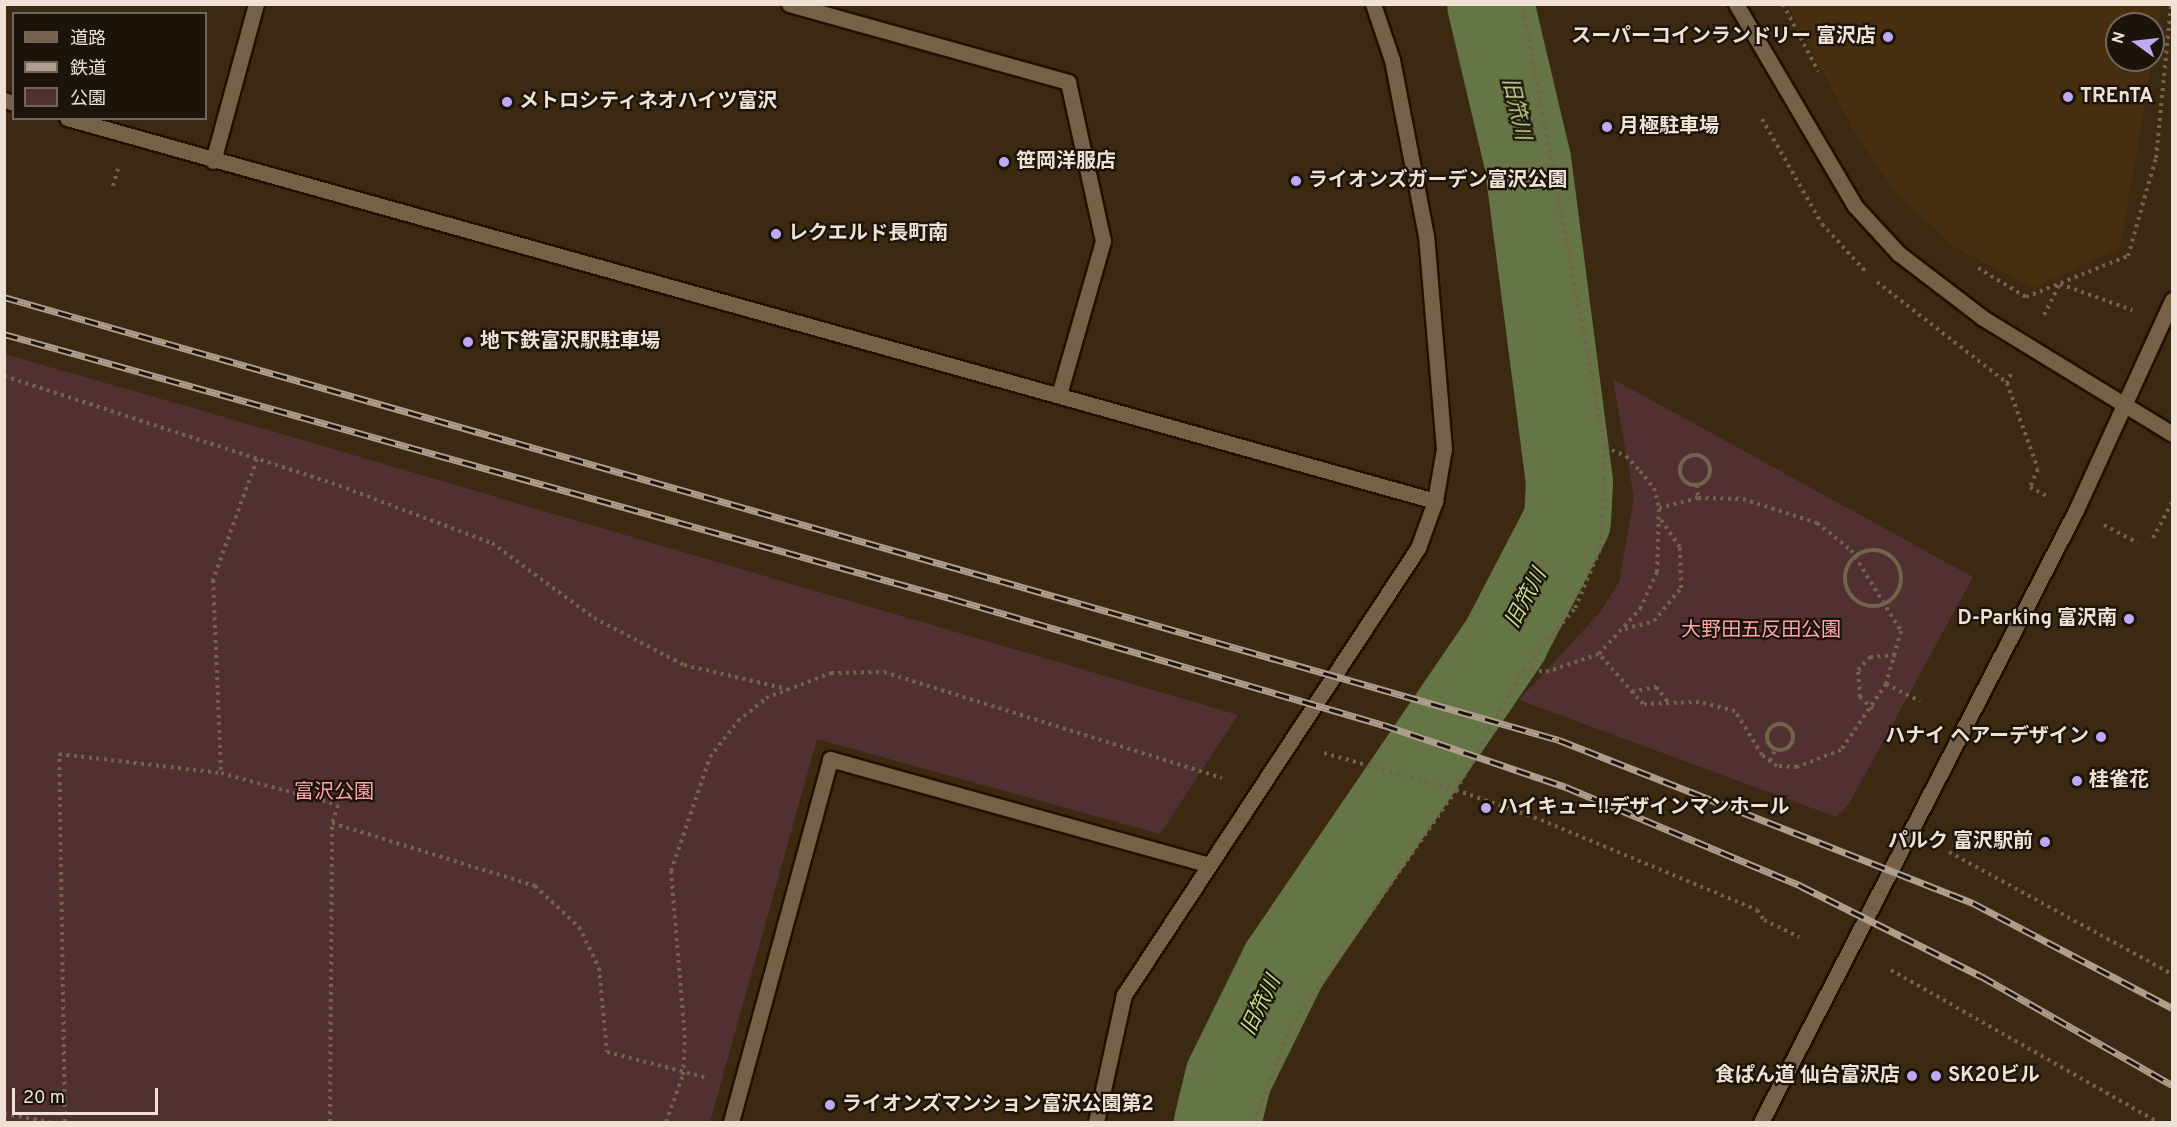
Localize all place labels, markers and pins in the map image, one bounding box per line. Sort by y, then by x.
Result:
place label: スーパーコインランドリー 富沢店 [1571,25,1876,49]
marker: スーパーコインランドリー 富沢店 [1881,30,1895,44]
place label: TREnTA [2080,85,2153,109]
place label: メトロシティネオハイツ富沢 [519,90,779,114]
marker: TREnTA [2061,90,2075,104]
marker: メトロシティネオハイツ富沢 [500,95,514,109]
place label: 月極駐車場 [1619,115,1719,139]
marker: 月極駐車場 [1600,120,1614,134]
place label: 笹岡洋服店 [1016,150,1116,174]
marker: 笹岡洋服店 [997,155,1011,169]
place label: ライオンズガーデン富沢公園 [1308,169,1568,193]
marker: ライオンズガーデン富沢公園 [1289,174,1303,188]
place label: レクエルド長町南 [788,222,948,246]
marker: レクエルド長町南 [769,227,783,241]
place label: 地下鉄富沢駅駐車場 [480,330,660,354]
marker: 地下鉄富沢駅駐車場 [461,335,475,349]
place label: D-Parking 富沢南 [1958,607,2117,631]
marker: D-Parking 富沢南 [2122,612,2136,626]
place label: ハナイ ヘアーデザイン [1885,725,2089,749]
marker: ハナイ ヘアーデザイン [2094,730,2108,744]
place label: 桂雀花 [2089,769,2149,793]
marker: 桂雀花 [2070,774,2084,788]
place label: ハイキュー!!デザインマンホール [1498,796,1790,820]
marker: ハイキュー!!デザインマンホール [1479,801,1493,815]
place label: パルク 富沢駅前 [1888,830,2033,854]
marker: パルク 富沢駅前 [2038,835,2052,849]
place label: 食ぱん道 仙台富沢店 [1715,1064,1900,1088]
place label: SK20ビル [1948,1064,2040,1088]
marker: 食ぱん道 仙台富沢店 [1905,1069,1919,1083]
marker: SK20ビル [1929,1069,1943,1083]
place label: ライオンズマンション富沢公園第2 [842,1093,1154,1117]
marker: ライオンズマンション富沢公園第2 [823,1098,837,1112]

